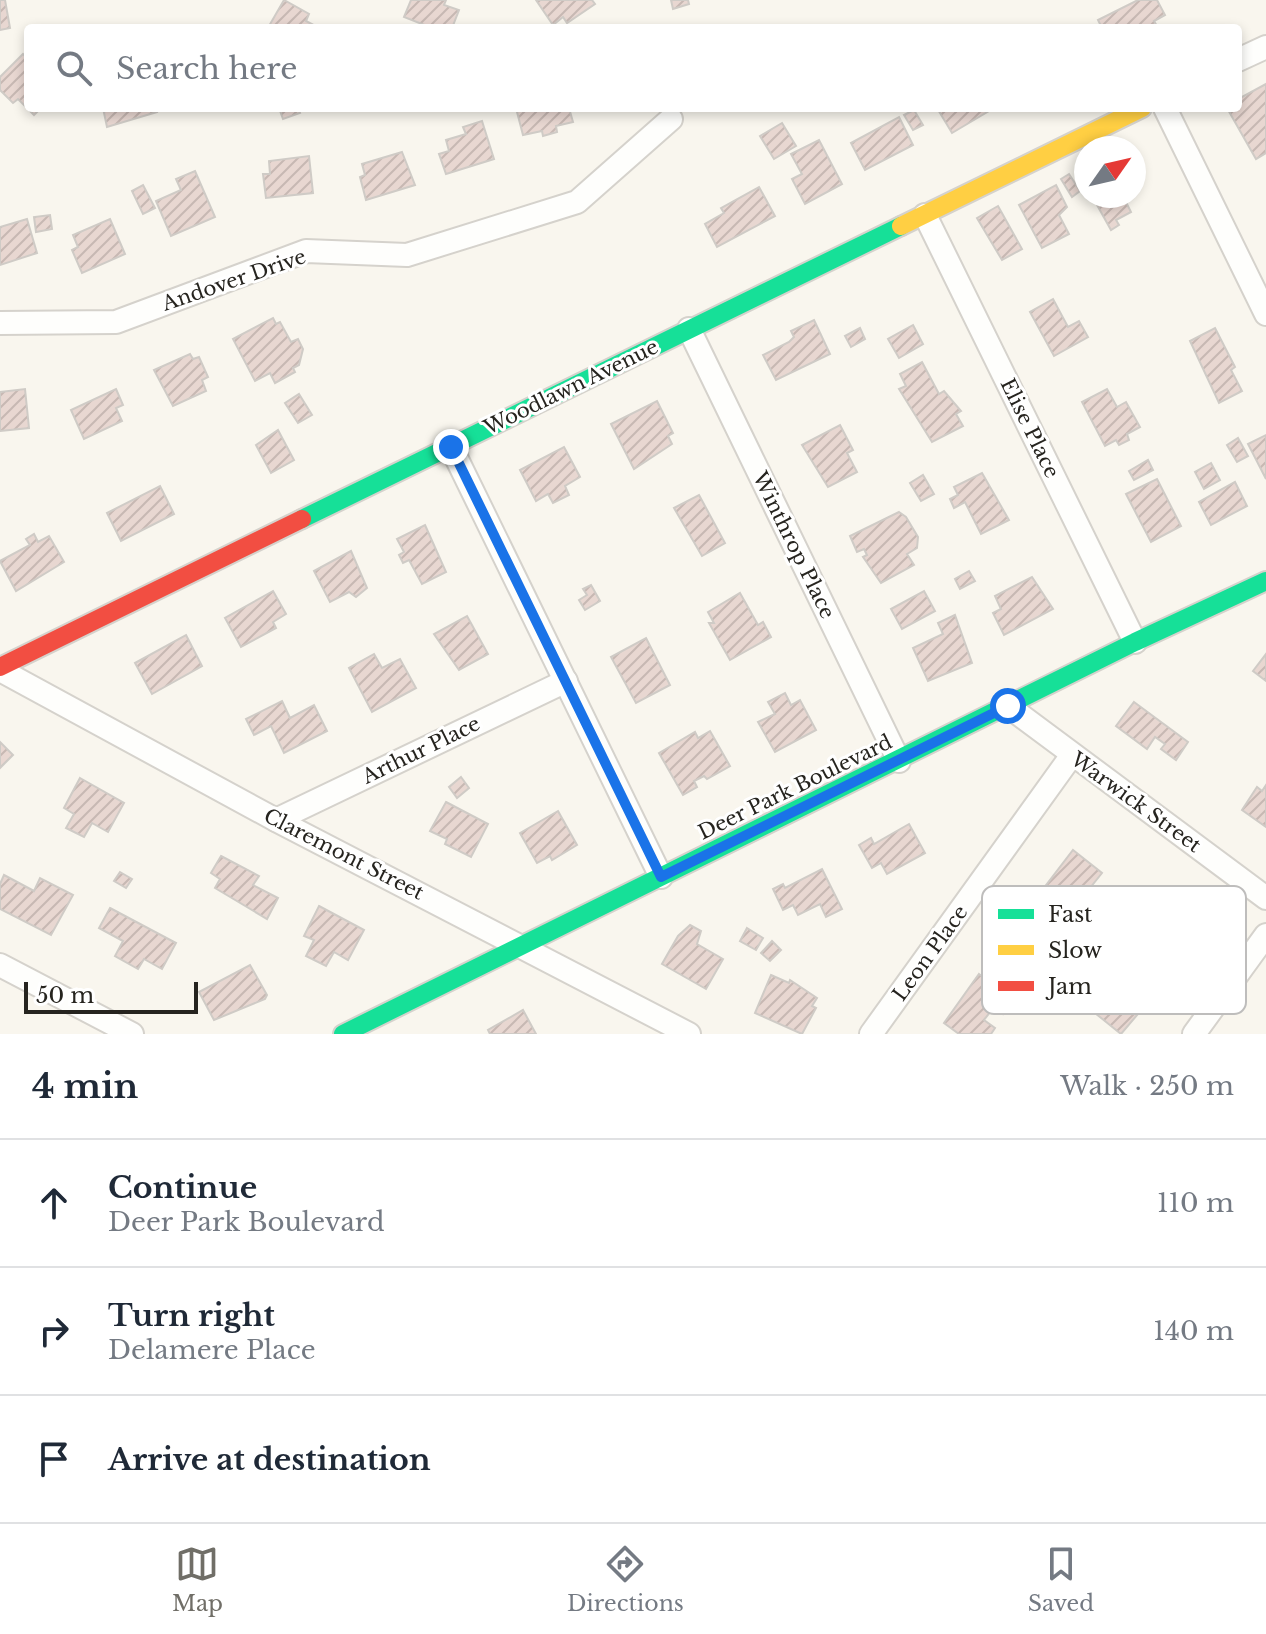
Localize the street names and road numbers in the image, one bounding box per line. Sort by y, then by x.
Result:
street label: Andover Drive [158,244,309,316]
street label: Woodlawn Avenue [479,334,662,440]
street label: Elise Place [996,374,1064,482]
street label: Winthrop Place [748,467,840,622]
street label: Arthur Place [357,711,484,789]
street label: Deer Park Boulevard [694,730,896,844]
street label: Warwick Street [1065,746,1206,857]
street label: Claremont Street [260,803,428,905]
street label: Leon Place [887,901,973,1005]

